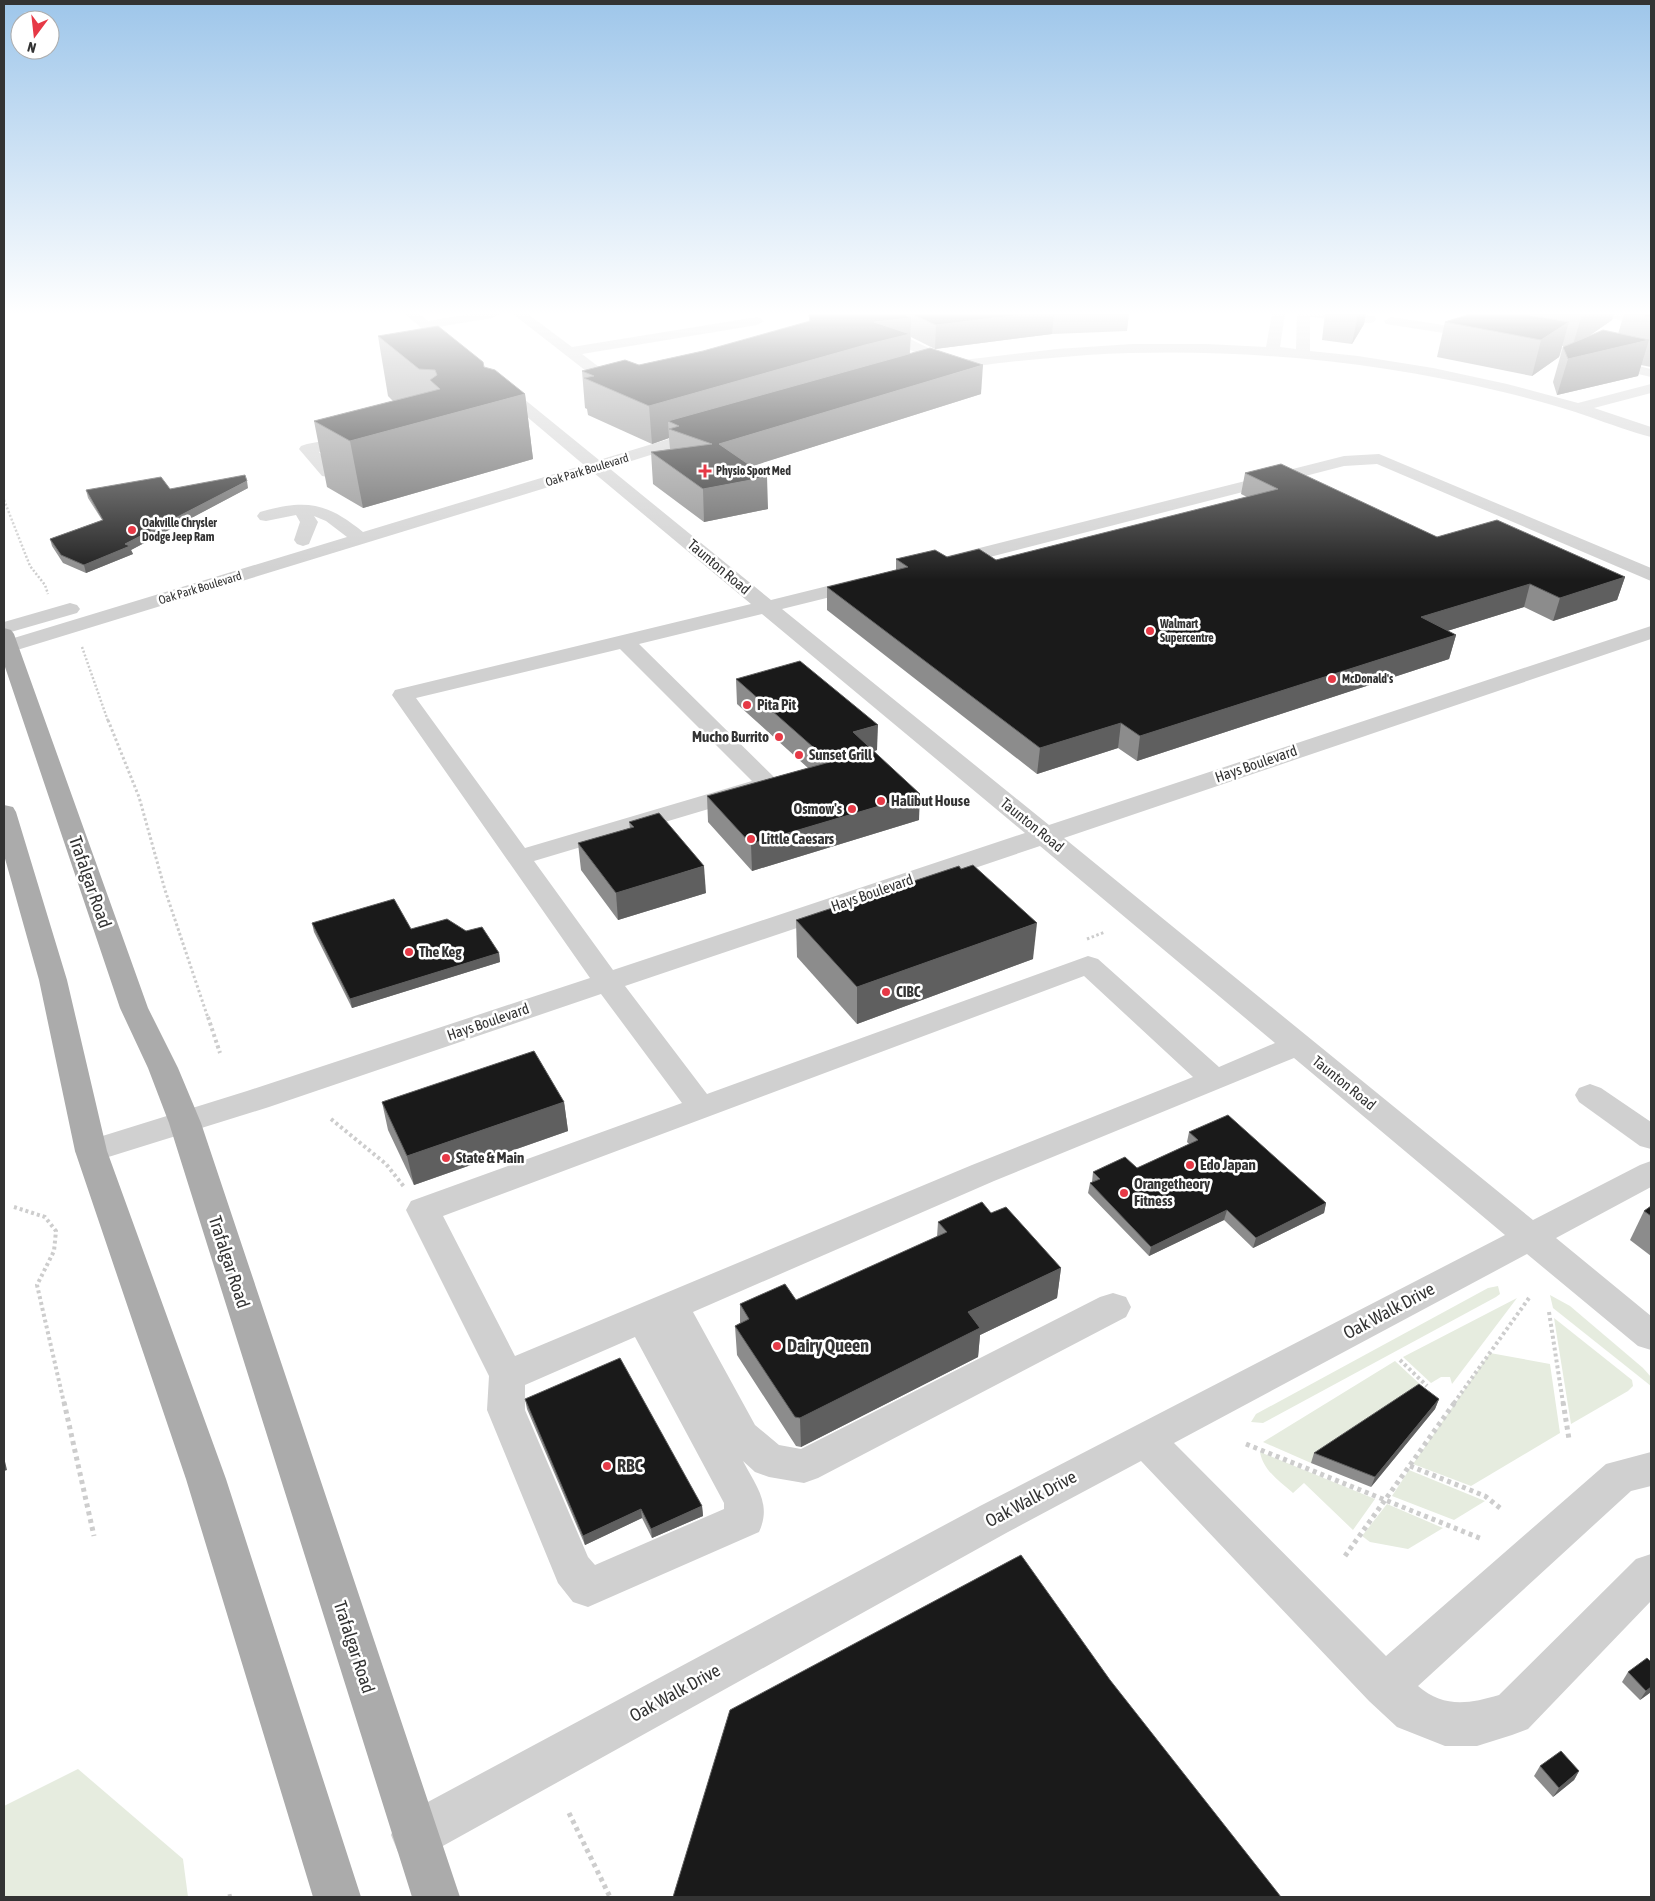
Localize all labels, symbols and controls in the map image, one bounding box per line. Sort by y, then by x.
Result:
north arrow [10,10,60,60]
text: N [26,39,38,56]
street label: Oak Park Boulevard [544,451,630,489]
marker: Physio Sport Med [698,464,712,478]
place label: Physio Sport Med [716,464,791,478]
place label: Oakville Chrysler Dodge Jeep Ram [142,516,217,544]
marker: Oakville Chrysler Dodge Jeep Ram [126,524,138,536]
street label: Taunton Road [685,536,754,598]
street label: Oak Park Boulevard [157,569,243,607]
place label: Walmart Supercentre [1159,617,1214,645]
marker: Walmart Supercentre [1144,625,1156,637]
place label: McDonald's [1342,672,1394,686]
marker: McDonald's [1326,673,1338,685]
place label: Pita Pit [757,696,797,713]
marker: Pita Pit [741,699,753,711]
place label: Mucho Burrito [692,728,769,745]
marker: Mucho Burrito [773,731,785,743]
street label: Hays Boulevard [1213,742,1299,786]
place label: Sunset Grill [809,746,873,763]
marker: Sunset Grill [793,749,805,761]
place label: Halibut House [891,792,970,809]
street label: Taunton Road [997,794,1067,855]
marker: Halibut House [875,795,887,807]
place label: Osmow's [794,800,843,817]
marker: Osmow's [846,803,858,815]
place label: Little Caesars [761,830,835,847]
street label: Trafalgar Road [65,833,116,931]
marker: Little Caesars [745,833,757,845]
street label: Hays Boulevard [829,871,915,915]
place label: The Keg [419,943,462,960]
marker: The Keg [403,946,415,958]
place label: CIBC [896,983,921,1000]
marker: CIBC [880,986,892,998]
street label: Hays Boulevard [445,1000,531,1044]
street label: Taunton Road [1309,1052,1379,1113]
place label: State & Main [456,1149,524,1166]
marker: State & Main [440,1152,452,1164]
place label: Edo Japan [1200,1156,1256,1173]
marker: Edo Japan [1184,1159,1196,1171]
place label: Orangetheory Fitness [1134,1175,1211,1209]
marker: Orangetheory Fitness [1118,1187,1130,1199]
street label: Trafalgar Road [205,1213,254,1311]
street label: Oak Walk Drive [1340,1278,1438,1343]
place label: Dairy Queen [787,1335,869,1356]
marker: Dairy Queen [771,1340,783,1352]
place label: RBC [617,1455,643,1476]
marker: RBC [601,1460,613,1472]
street label: Oak Walk Drive [982,1466,1080,1531]
street label: Trafalgar Road [330,1598,379,1696]
street label: Oak Walk Drive [626,1659,724,1726]

